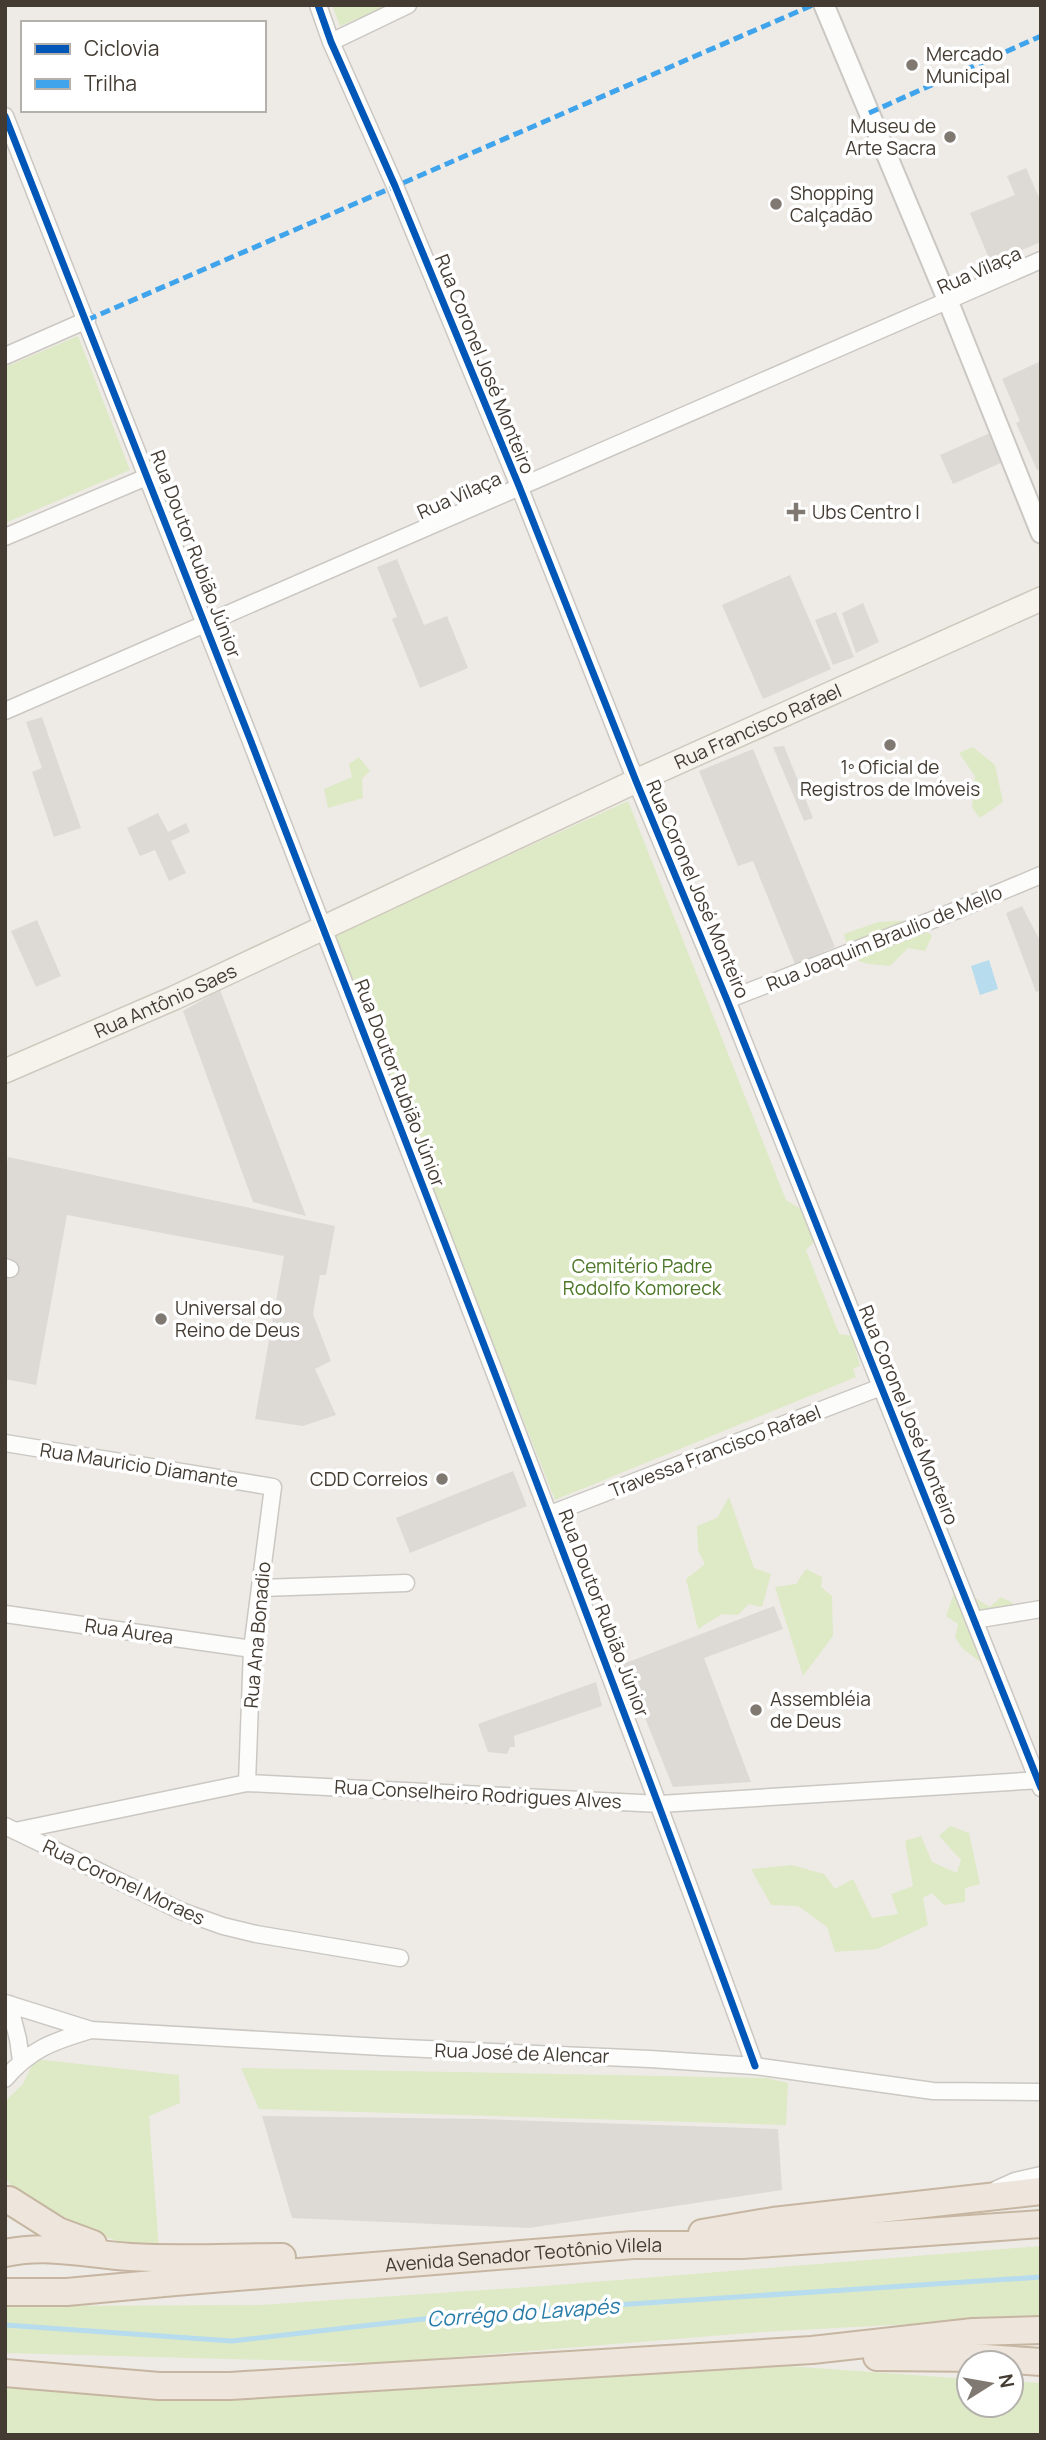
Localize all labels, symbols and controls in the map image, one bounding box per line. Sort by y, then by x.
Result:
legend [21,21,266,112]
text: Ciclovia [84,34,159,62]
place label: Mercado Municipal [926,41,1010,89]
marker: Mercado Municipal [904,57,920,73]
text: Trilha [84,69,137,97]
place label: Museu de Arte Sacra [845,113,936,161]
marker: Museu de Arte Sacra [942,129,958,145]
place label: Shopping Calçadão [790,180,874,228]
marker: Shopping Calçadão [768,196,784,212]
street label: Rua Vilaça [933,240,1025,300]
street label: Rua Coronel José Monteiro [429,250,541,478]
street label: Rua Doutor Rubião Júnior [144,446,248,662]
street label: Rua Vilaça [413,465,505,525]
place label: Ubs Centro I [812,499,920,525]
marker: Ubs Centro I [786,502,806,522]
street label: Rua Francisco Rafael [670,677,845,775]
marker: 1º Oficial de Registros de Imóveis [882,737,898,753]
place label: 1º Oficial de Registros de Imóveis [800,754,980,802]
street label: Rua Coronel José Monteiro [640,776,756,1002]
street label: Rua Joaquim Braulio de Mello [762,879,1006,997]
street label: Rua Antônio Saes [90,957,241,1044]
street label: Rua Doutor Rubião Júnior [348,975,452,1191]
park label: Cemitério Padre Rodolfo Komoreck [563,1253,722,1301]
place label: Universal do Reino de Deus [175,1295,300,1343]
street label: Rua Coronel José Monteiro [853,1301,965,1529]
marker: Universal do Reino de Deus [153,1311,169,1327]
street label: Travessa Francisco Rafael [606,1399,824,1503]
street label: Rua Mauricio Diamante [38,1436,240,1494]
place label: CDD Correios [310,1466,428,1492]
marker: CDD Correios [434,1471,450,1487]
street label: Rua Doutor Rubião Júnior [552,1505,656,1721]
street label: Rua Ana Bonadio [238,1561,276,1709]
street label: Rua Áurea [83,1612,175,1650]
place label: Assembléia de Deus [770,1686,871,1734]
marker: Assembléia de Deus [748,1702,764,1718]
street label: Rua Conselheiro Rodrigues Alves [334,1773,622,1815]
street label: Rua Coronel Moraes [39,1833,209,1931]
street label: Rua José de Alencar [434,2037,610,2069]
street label: Avenida Senador Teotônio Vilela [384,2232,662,2278]
water label: Corrégo do Lavapés [426,2291,622,2333]
north arrow [955,2349,1025,2419]
text: N [993,2372,1021,2390]

